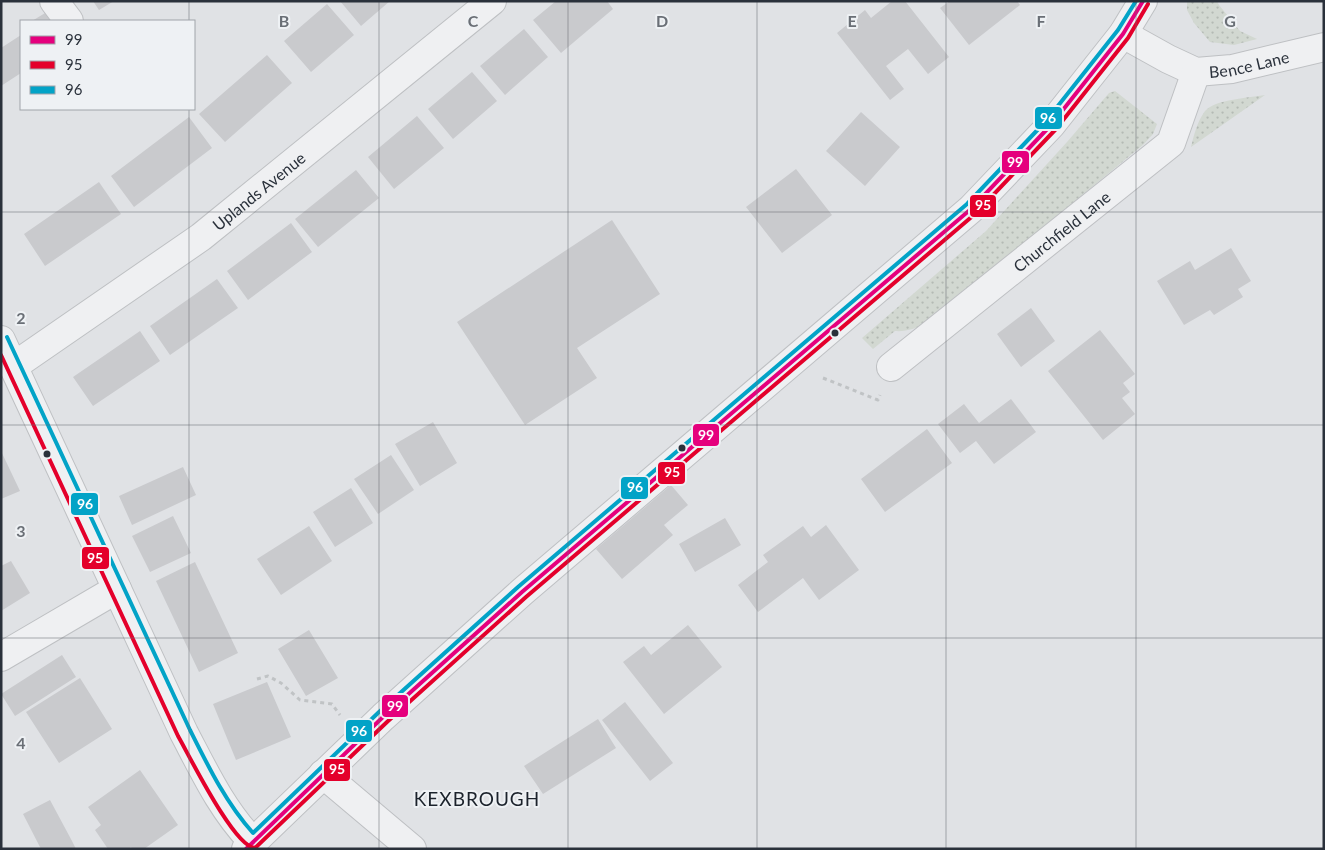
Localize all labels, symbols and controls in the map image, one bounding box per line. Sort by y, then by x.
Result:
text: B [279,11,289,30]
text: C [468,11,479,30]
text: D [656,11,668,30]
text: E [847,11,857,30]
text: F [1036,11,1046,30]
text: G [1224,11,1236,30]
legend [20,20,195,110]
text: 99 [65,30,82,48]
street label: Bence Lane [1208,46,1291,80]
text: 95 [65,55,82,73]
text: 96 [65,80,83,98]
line badge: 96 [1034,106,1063,130]
text: 96 [1040,109,1056,126]
street label: Uplands Avenue [208,147,308,234]
line badge: 99 [1001,150,1030,174]
text: 99 [1007,153,1023,170]
street label: Churchfield Lane [1009,186,1113,275]
line badge: 95 [969,194,997,218]
text: 95 [975,196,991,213]
text: 2 [16,308,26,327]
unlabelled marker [830,328,840,338]
line badge: 99 [692,423,720,447]
text: 99 [698,426,714,443]
unlabelled marker [677,443,687,453]
unlabelled marker [42,449,52,459]
line badge: 95 [657,461,686,485]
text: 95 [664,463,680,480]
line badge: 96 [620,476,649,500]
text: 96 [627,478,643,495]
line badge: 96 [70,492,99,516]
text: 96 [77,495,93,512]
text: 3 [16,521,26,540]
line badge: 95 [81,546,110,570]
text: 95 [87,549,103,566]
line badge: 99 [381,694,409,718]
text: 99 [387,697,403,714]
line badge: 96 [345,719,373,743]
text: 96 [351,722,367,739]
text: 4 [16,733,26,752]
line badge: 95 [323,758,351,782]
text: 95 [329,760,345,777]
district label: KEXBROUGH [414,787,540,810]

